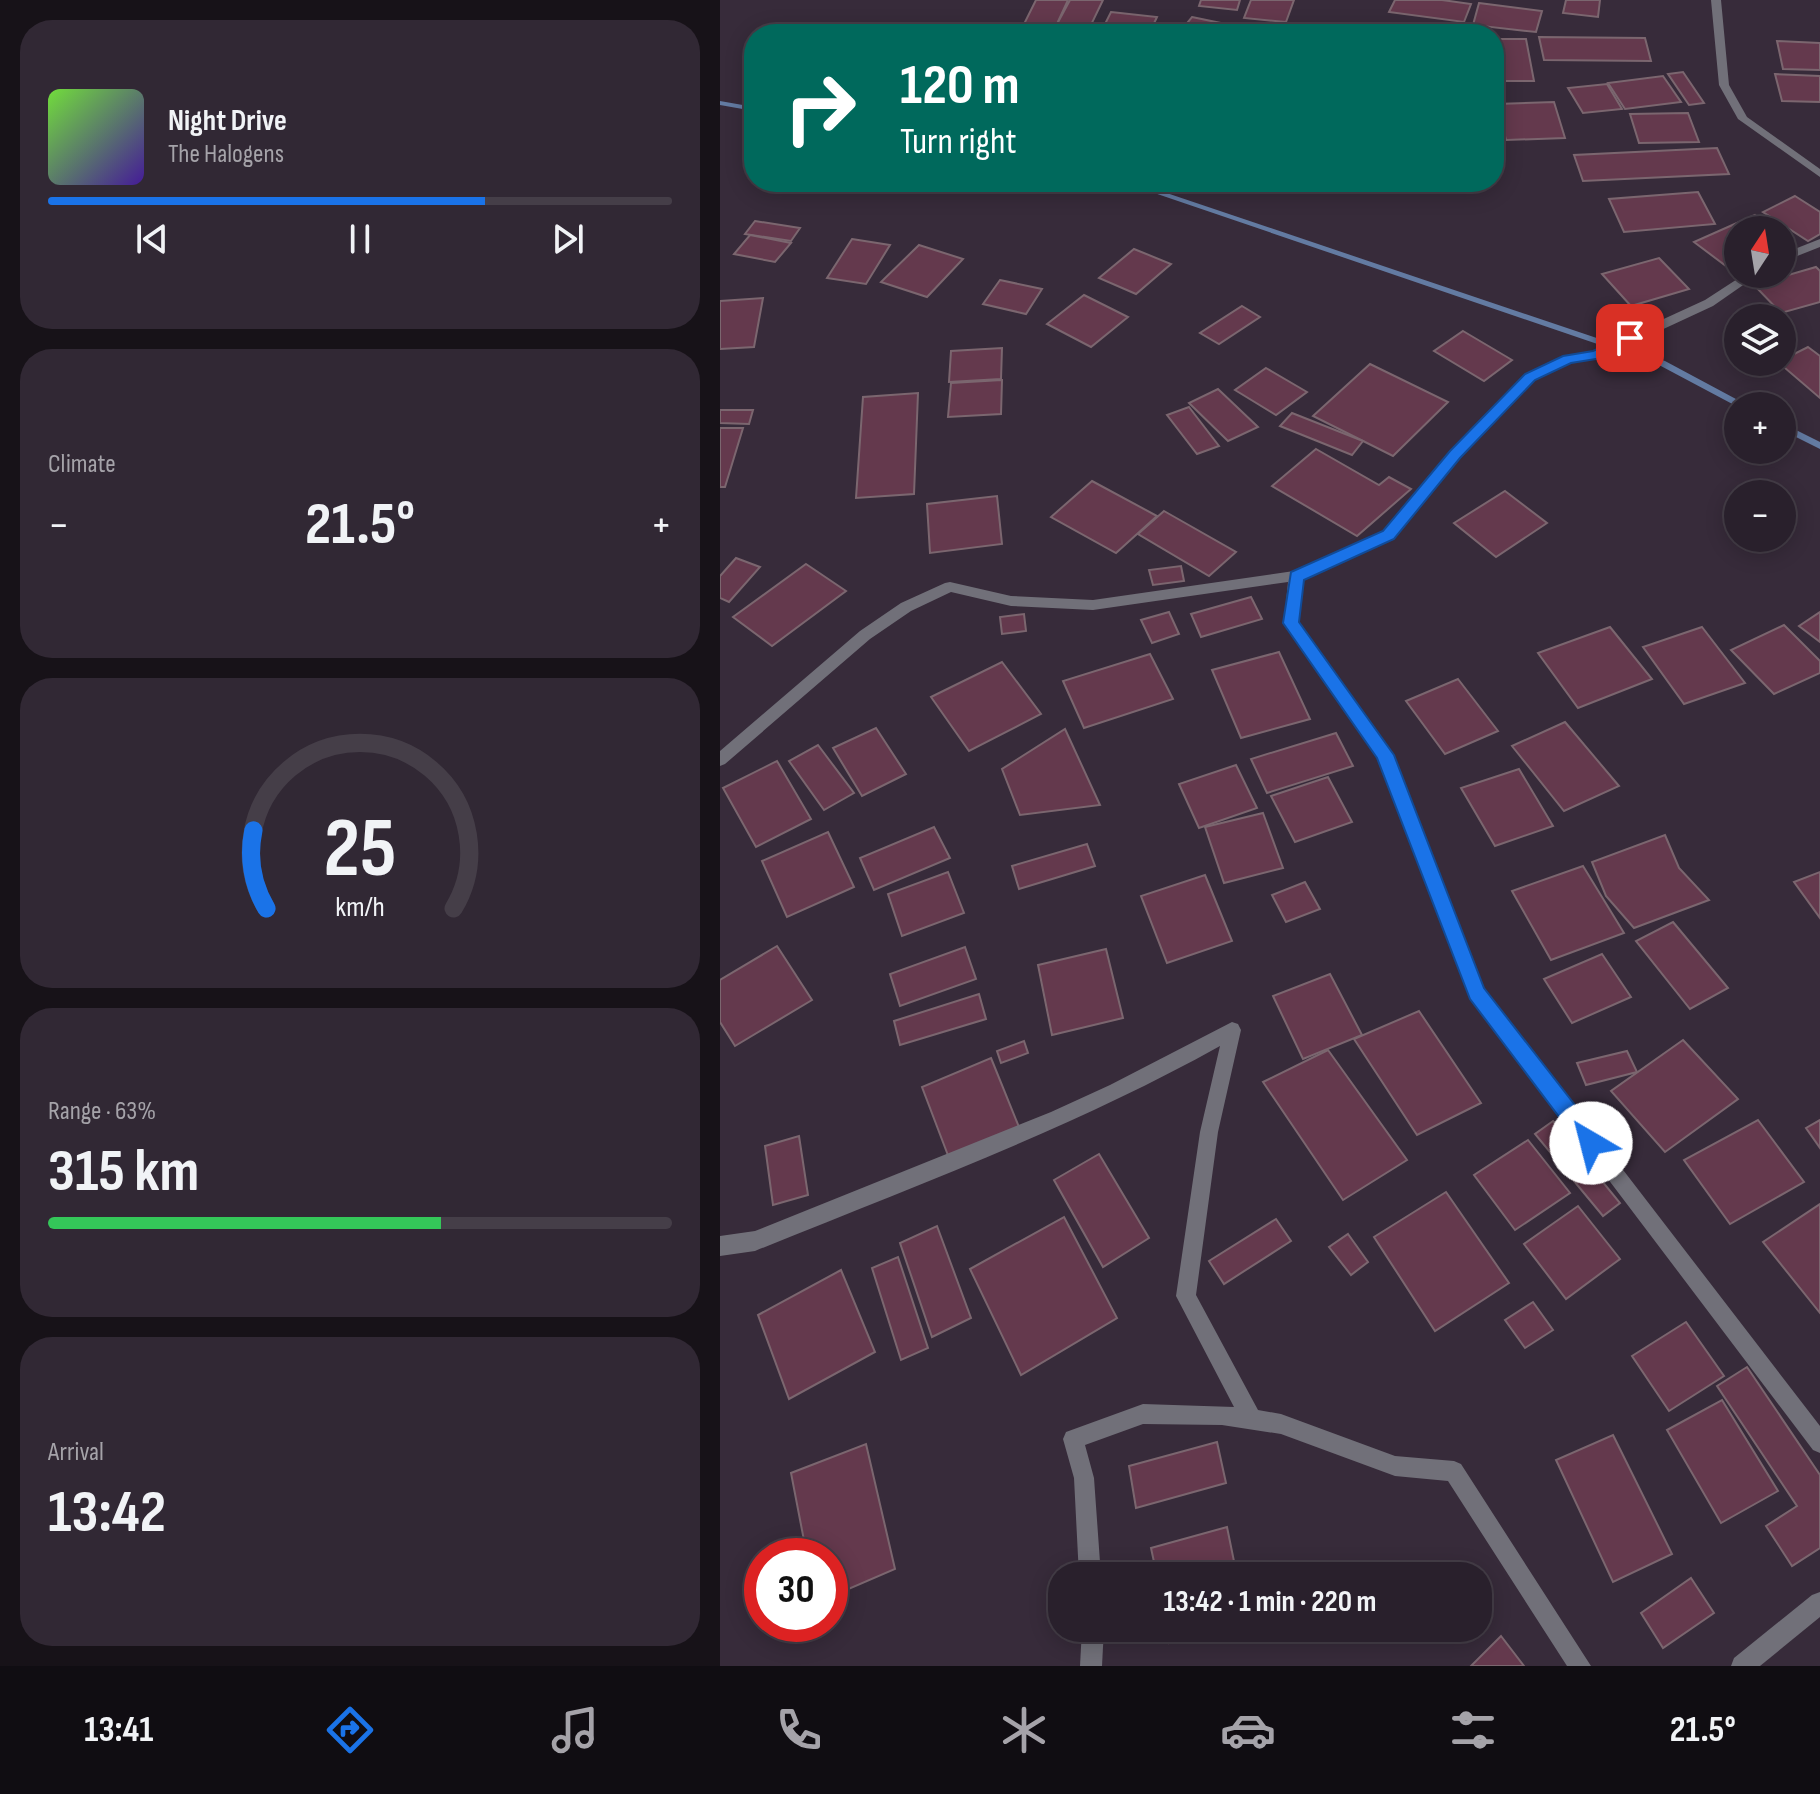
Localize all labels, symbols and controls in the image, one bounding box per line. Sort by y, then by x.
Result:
text: 120 m [900,53,1020,120]
icon: right [768,56,872,160]
text: Night Drive [168,103,287,139]
text: Turn right [900,121,1017,164]
text: The Halogens [168,139,284,170]
north arrow [1724,216,1796,288]
map controls [1724,216,1796,552]
icon: previous [130,217,174,261]
icon: pause [338,217,382,261]
icon: next [546,217,590,261]
pin [1596,304,1664,372]
button: layers [1724,304,1796,376]
icon: arrive [1608,316,1652,360]
button: + [1724,392,1796,464]
text: Climate [48,449,116,480]
button: − [1724,480,1796,552]
text: 21.5° [305,489,415,561]
text: − [48,499,70,552]
text: + [650,499,672,552]
text: 25 [324,800,396,900]
text: km/h [335,890,385,925]
text: Range · 63% [48,1096,156,1127]
position arrow [1549,1101,1633,1185]
text: 315 km [48,1136,199,1208]
text: Arrival [48,1437,104,1468]
text: 13:42 [48,1477,166,1549]
speed limit sign: 30 [744,1538,848,1642]
text: 13:42 · 1 min · 220 m [1163,1584,1377,1620]
icon: directions [322,1702,378,1758]
icon: music [547,1702,603,1758]
icon: phone [771,1702,827,1758]
icon: climate [996,1702,1052,1758]
icon: car [1220,1702,1276,1758]
icon: filters [1445,1702,1501,1758]
text: 13:41 [84,1709,153,1752]
text: 21.5° [1670,1709,1736,1752]

